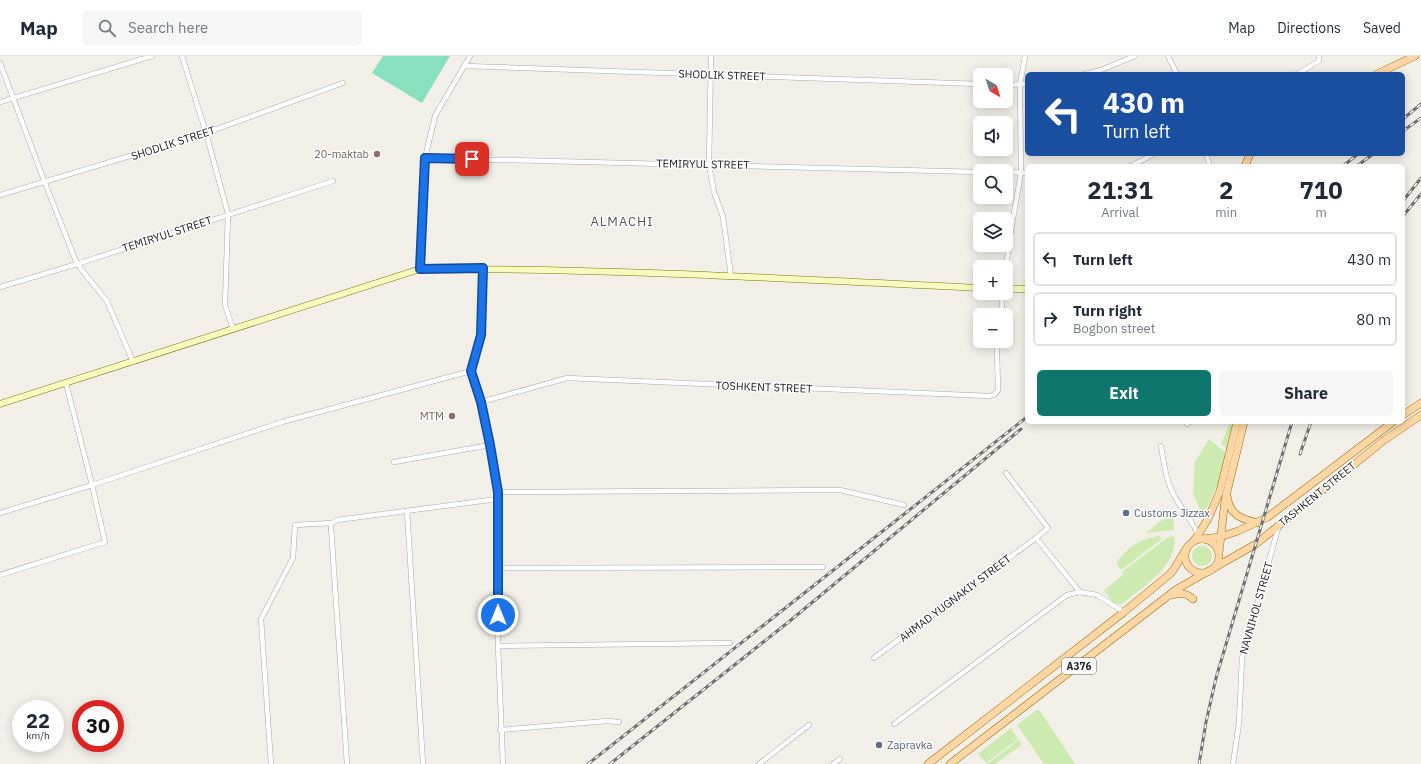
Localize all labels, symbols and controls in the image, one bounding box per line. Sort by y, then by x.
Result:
search box [82,10,362,46]
text: Map [20,16,58,40]
icon: search [96,17,118,39]
text: Search here [128,18,208,37]
text: Map [1228,19,1255,37]
text: Directions [1277,19,1341,37]
text: Saved [1363,19,1401,37]
street label: SHODLIK STREET [678,66,767,84]
north arrow [973,68,1013,108]
map controls [973,68,1013,348]
text: 430 m [1103,84,1185,121]
icon: left [1037,88,1089,140]
button: sound [973,116,1013,156]
text: Turn left [1103,120,1171,143]
street label: SHODLIK STREET [129,123,217,163]
pin [455,142,489,176]
place label: 20-maktab [314,147,369,161]
icon: arrive [461,148,483,170]
marker: 20-maktab [372,149,382,159]
street label: TEMIRYUL STREET [656,156,751,172]
button: search [973,164,1013,204]
text: 21:31 [1087,174,1153,206]
text: 2 [1219,174,1233,206]
text: 710 [1299,174,1343,206]
text: Arrival [1101,204,1139,221]
text: min [1215,204,1237,221]
text: m [1315,204,1327,221]
button: layers [973,212,1013,252]
street label: TEMIRYUL STREET [120,213,214,255]
district label: ALMACHI [590,213,654,230]
icon: left [1039,248,1061,270]
text: Turn left [1073,250,1133,269]
text: 430 m [1347,250,1391,269]
button: + [973,260,1013,300]
text: Turn right [1073,301,1142,320]
button: − [973,308,1013,348]
icon: right [1039,308,1061,330]
text: 80 m [1356,310,1391,329]
text: Bogbon street [1073,320,1155,337]
button: Exit [1037,370,1211,416]
button: Share [1219,370,1393,416]
street label: TOSHKENT STREET [715,378,813,396]
place label: MTM [420,409,444,423]
marker: MTM [447,411,457,421]
street label: TASHKENT STREET [1275,458,1359,530]
place label: Customs Jizzax [1134,506,1210,520]
marker: Customs Jizzax [1121,508,1131,518]
street label: AHMAD YUGNAKIY STREET [896,551,1014,645]
street label: NAVNIHOL STREET [1236,559,1276,656]
position arrow [477,594,519,636]
road number: A376 [1062,658,1096,674]
speed limit sign: 30 [72,700,124,752]
text: 22 [26,707,50,734]
text: km/h [26,729,50,742]
place label: Zapravka [887,738,933,752]
marker: Zapravka [874,740,884,750]

